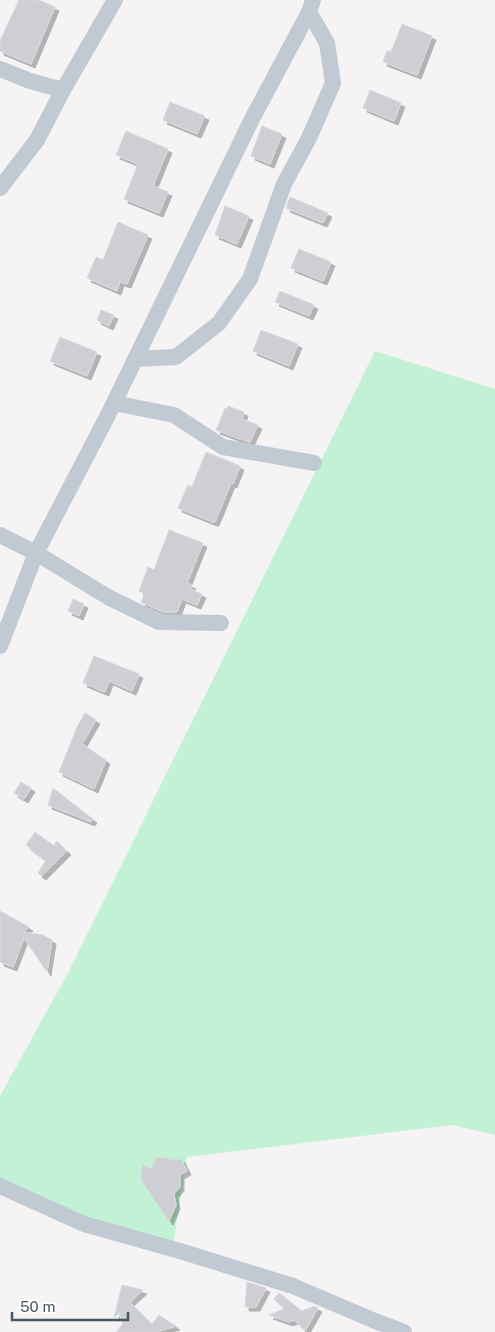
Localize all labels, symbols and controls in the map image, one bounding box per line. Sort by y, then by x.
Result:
scale bar [12,1290,129,1322]
text: 50 m [20,1298,55,1315]

